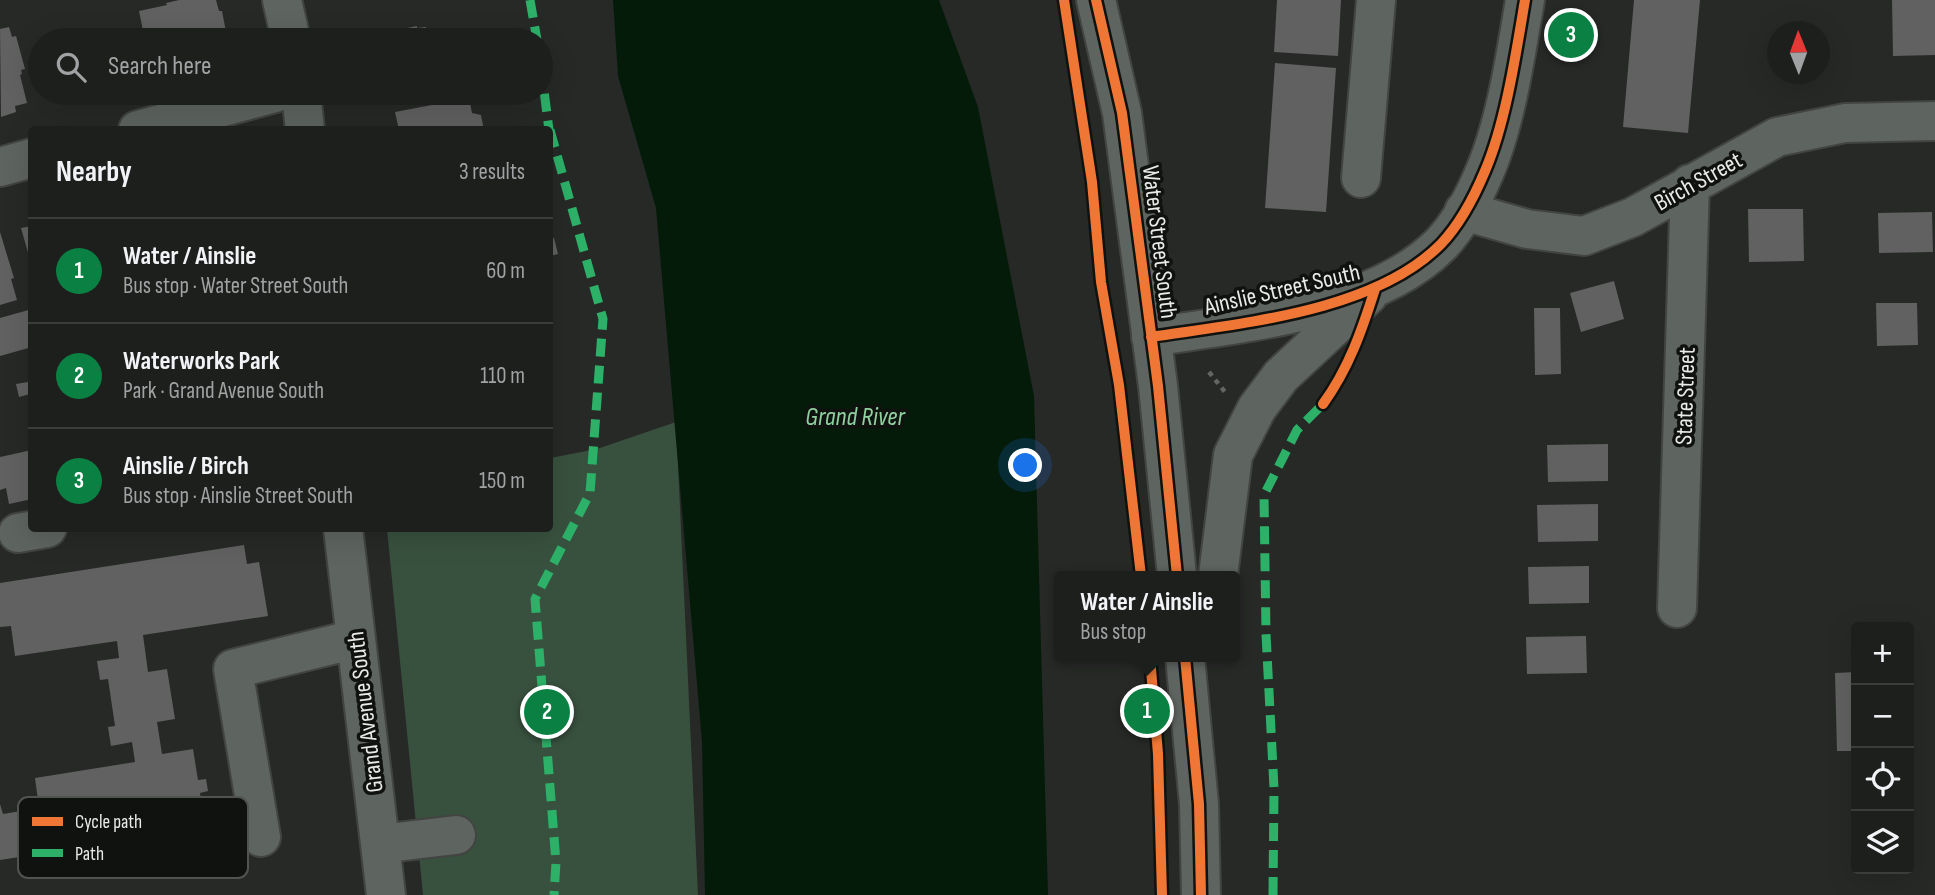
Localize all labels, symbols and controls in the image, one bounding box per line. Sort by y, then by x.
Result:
pin: 3 [1548,9,1594,61]
north arrow [1767,21,1830,84]
search box [28,28,553,105]
icon: search [52,48,90,86]
text: Search here [108,51,211,82]
street label: Birch Street [1649,145,1747,217]
text: Nearby [56,154,132,190]
text: 3 results [459,158,525,186]
street label: Water Street South [1136,164,1183,320]
text: Water / Ainslie [123,241,256,272]
text: 1 [74,257,84,285]
text: 60 m [486,257,525,285]
street label: Ainslie Street South [1200,257,1363,322]
text: Bus stop · Water Street South [123,272,348,300]
text: Waterworks Park [123,346,280,377]
street label: State Street [1669,347,1702,445]
text: 2 [74,362,84,390]
text: 110 m [480,362,525,390]
text: Park · Grand Avenue South [123,377,324,405]
water label: Grand River [805,402,906,433]
your location [1008,448,1042,482]
text: Ainslie / Birch [123,451,249,482]
text: 3 [74,467,84,495]
text: 150 m [479,467,525,495]
text: Bus stop · Ainslie Street South [123,482,353,510]
popup [1054,571,1240,662]
text: Water / Ainslie [1080,587,1214,618]
text: Bus stop [1080,618,1146,646]
map controls [1851,622,1914,874]
button: + [1851,622,1914,685]
street label: Grand Avenue South [341,630,390,794]
pin: 1 [1124,685,1170,737]
button: − [1851,685,1914,748]
pin: 2 [524,686,570,738]
button: locate [1851,748,1914,811]
legend [18,797,248,878]
text: Cycle path [75,811,142,834]
button: layers [1851,811,1914,874]
text: Path [75,843,104,866]

